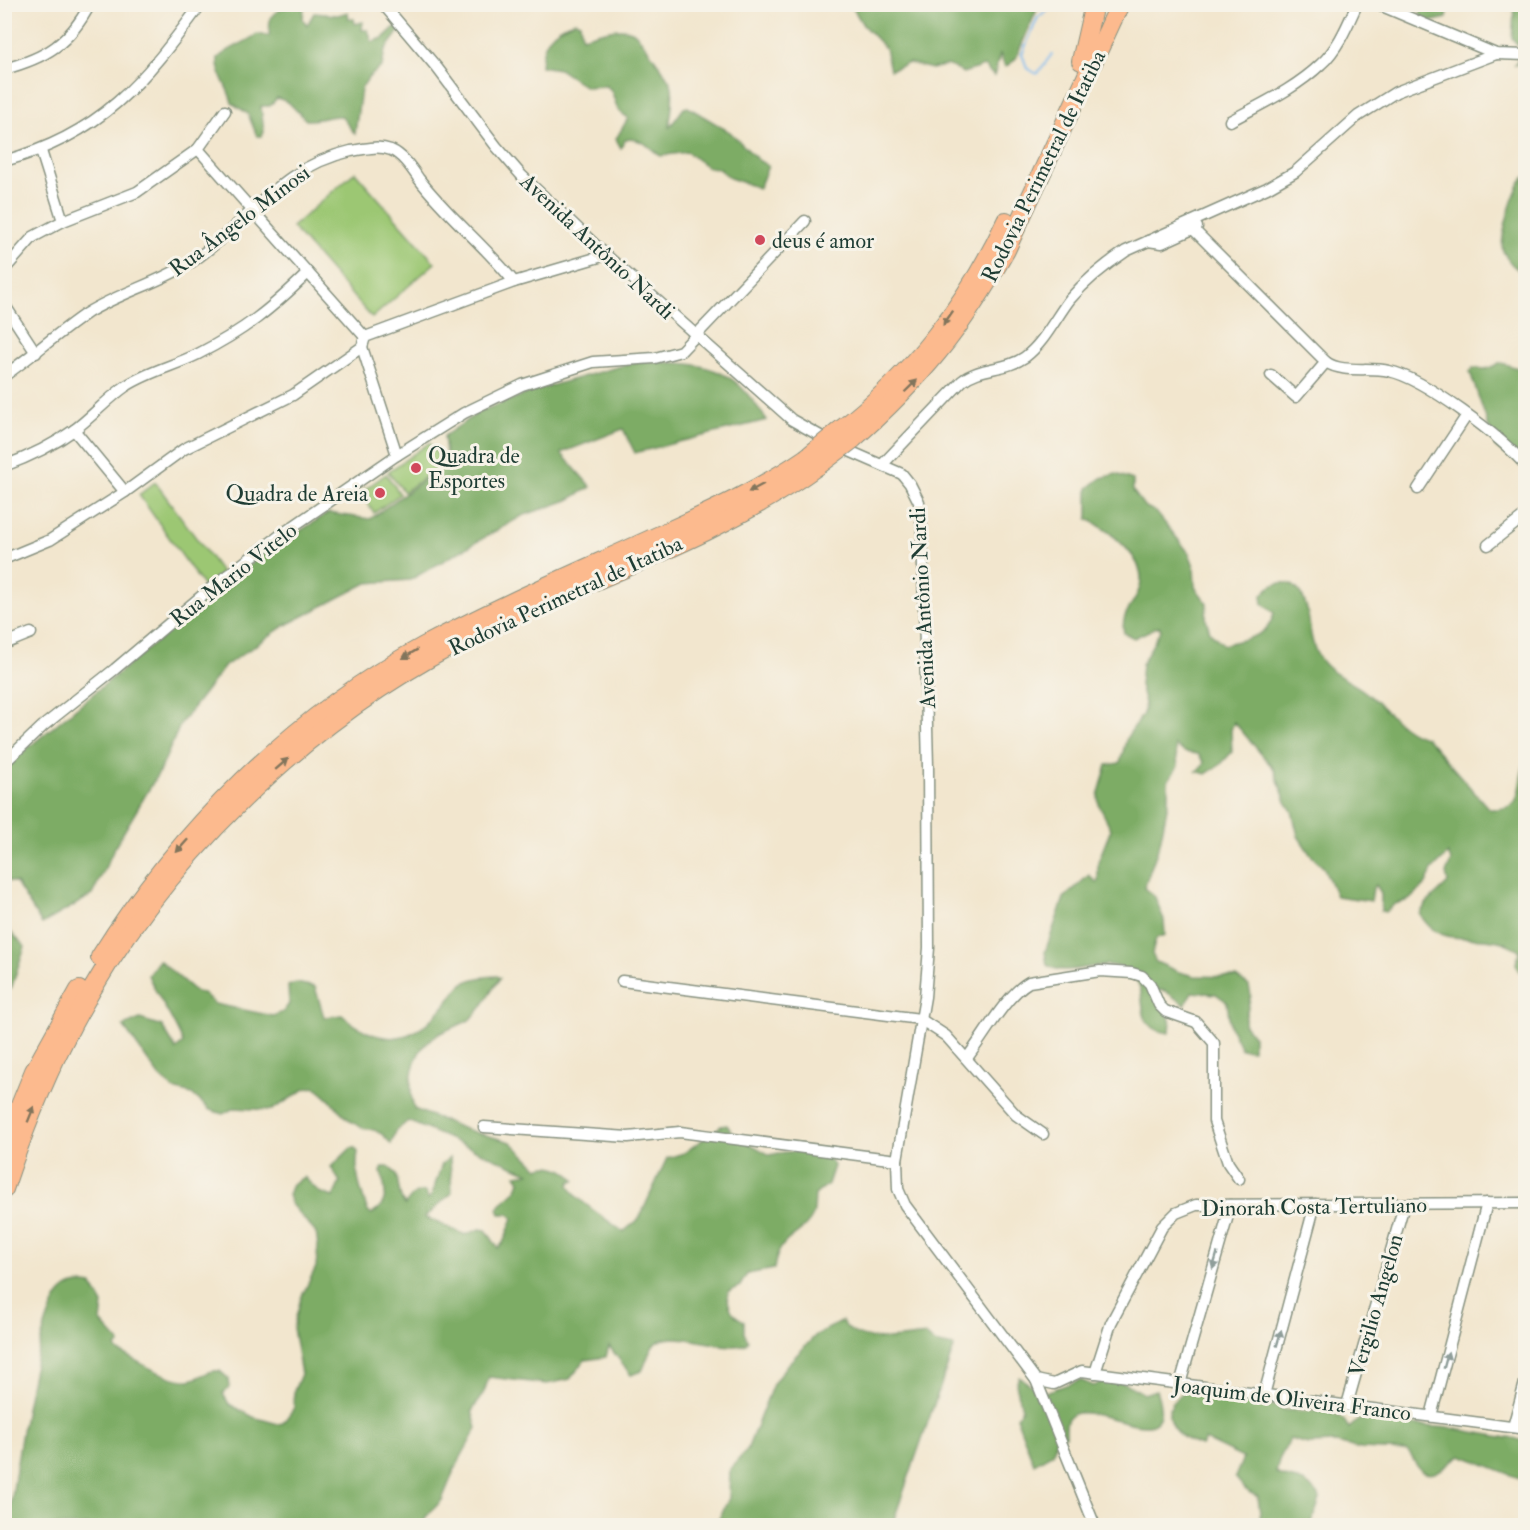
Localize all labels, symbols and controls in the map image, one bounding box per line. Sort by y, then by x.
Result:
street label: Rodovia Perimetral de Itatiba [975,45,1113,287]
street label: Rua Ângelo Minosi [164,159,316,283]
street label: Avenida Antônio Nardi [513,167,681,326]
place label: deus é amor [772,227,875,255]
marker: deus é amor [753,233,767,247]
one-way arrow [942,309,954,325]
one-way arrow [903,379,918,393]
place label: Quadra de Esportes [428,442,520,496]
marker: Quadra de Esportes [409,461,423,475]
place label: Quadra de Areia [225,480,369,508]
one-way arrow [748,483,765,493]
marker: Quadra de Areia [373,486,387,500]
street label: Avenida Antônio Nardi [904,506,942,710]
street label: Rua Mario Vitelo [164,516,303,633]
street label: Rodovia Perimetral de Itatiba [444,529,688,662]
one-way arrow [401,649,418,659]
one-way arrow [274,758,289,771]
one-way arrow [176,838,189,853]
one-way arrow [27,1105,36,1123]
street label: Dinorah Costa Tertuliano [1201,1191,1427,1223]
street label: Vergilio Angelon [1342,1231,1410,1380]
one-way arrow [1210,1252,1219,1270]
one-way arrow [1274,1329,1284,1347]
one-way arrow [1442,1351,1451,1369]
street label: Joaquim de Oliveira Franco [1170,1370,1413,1427]

